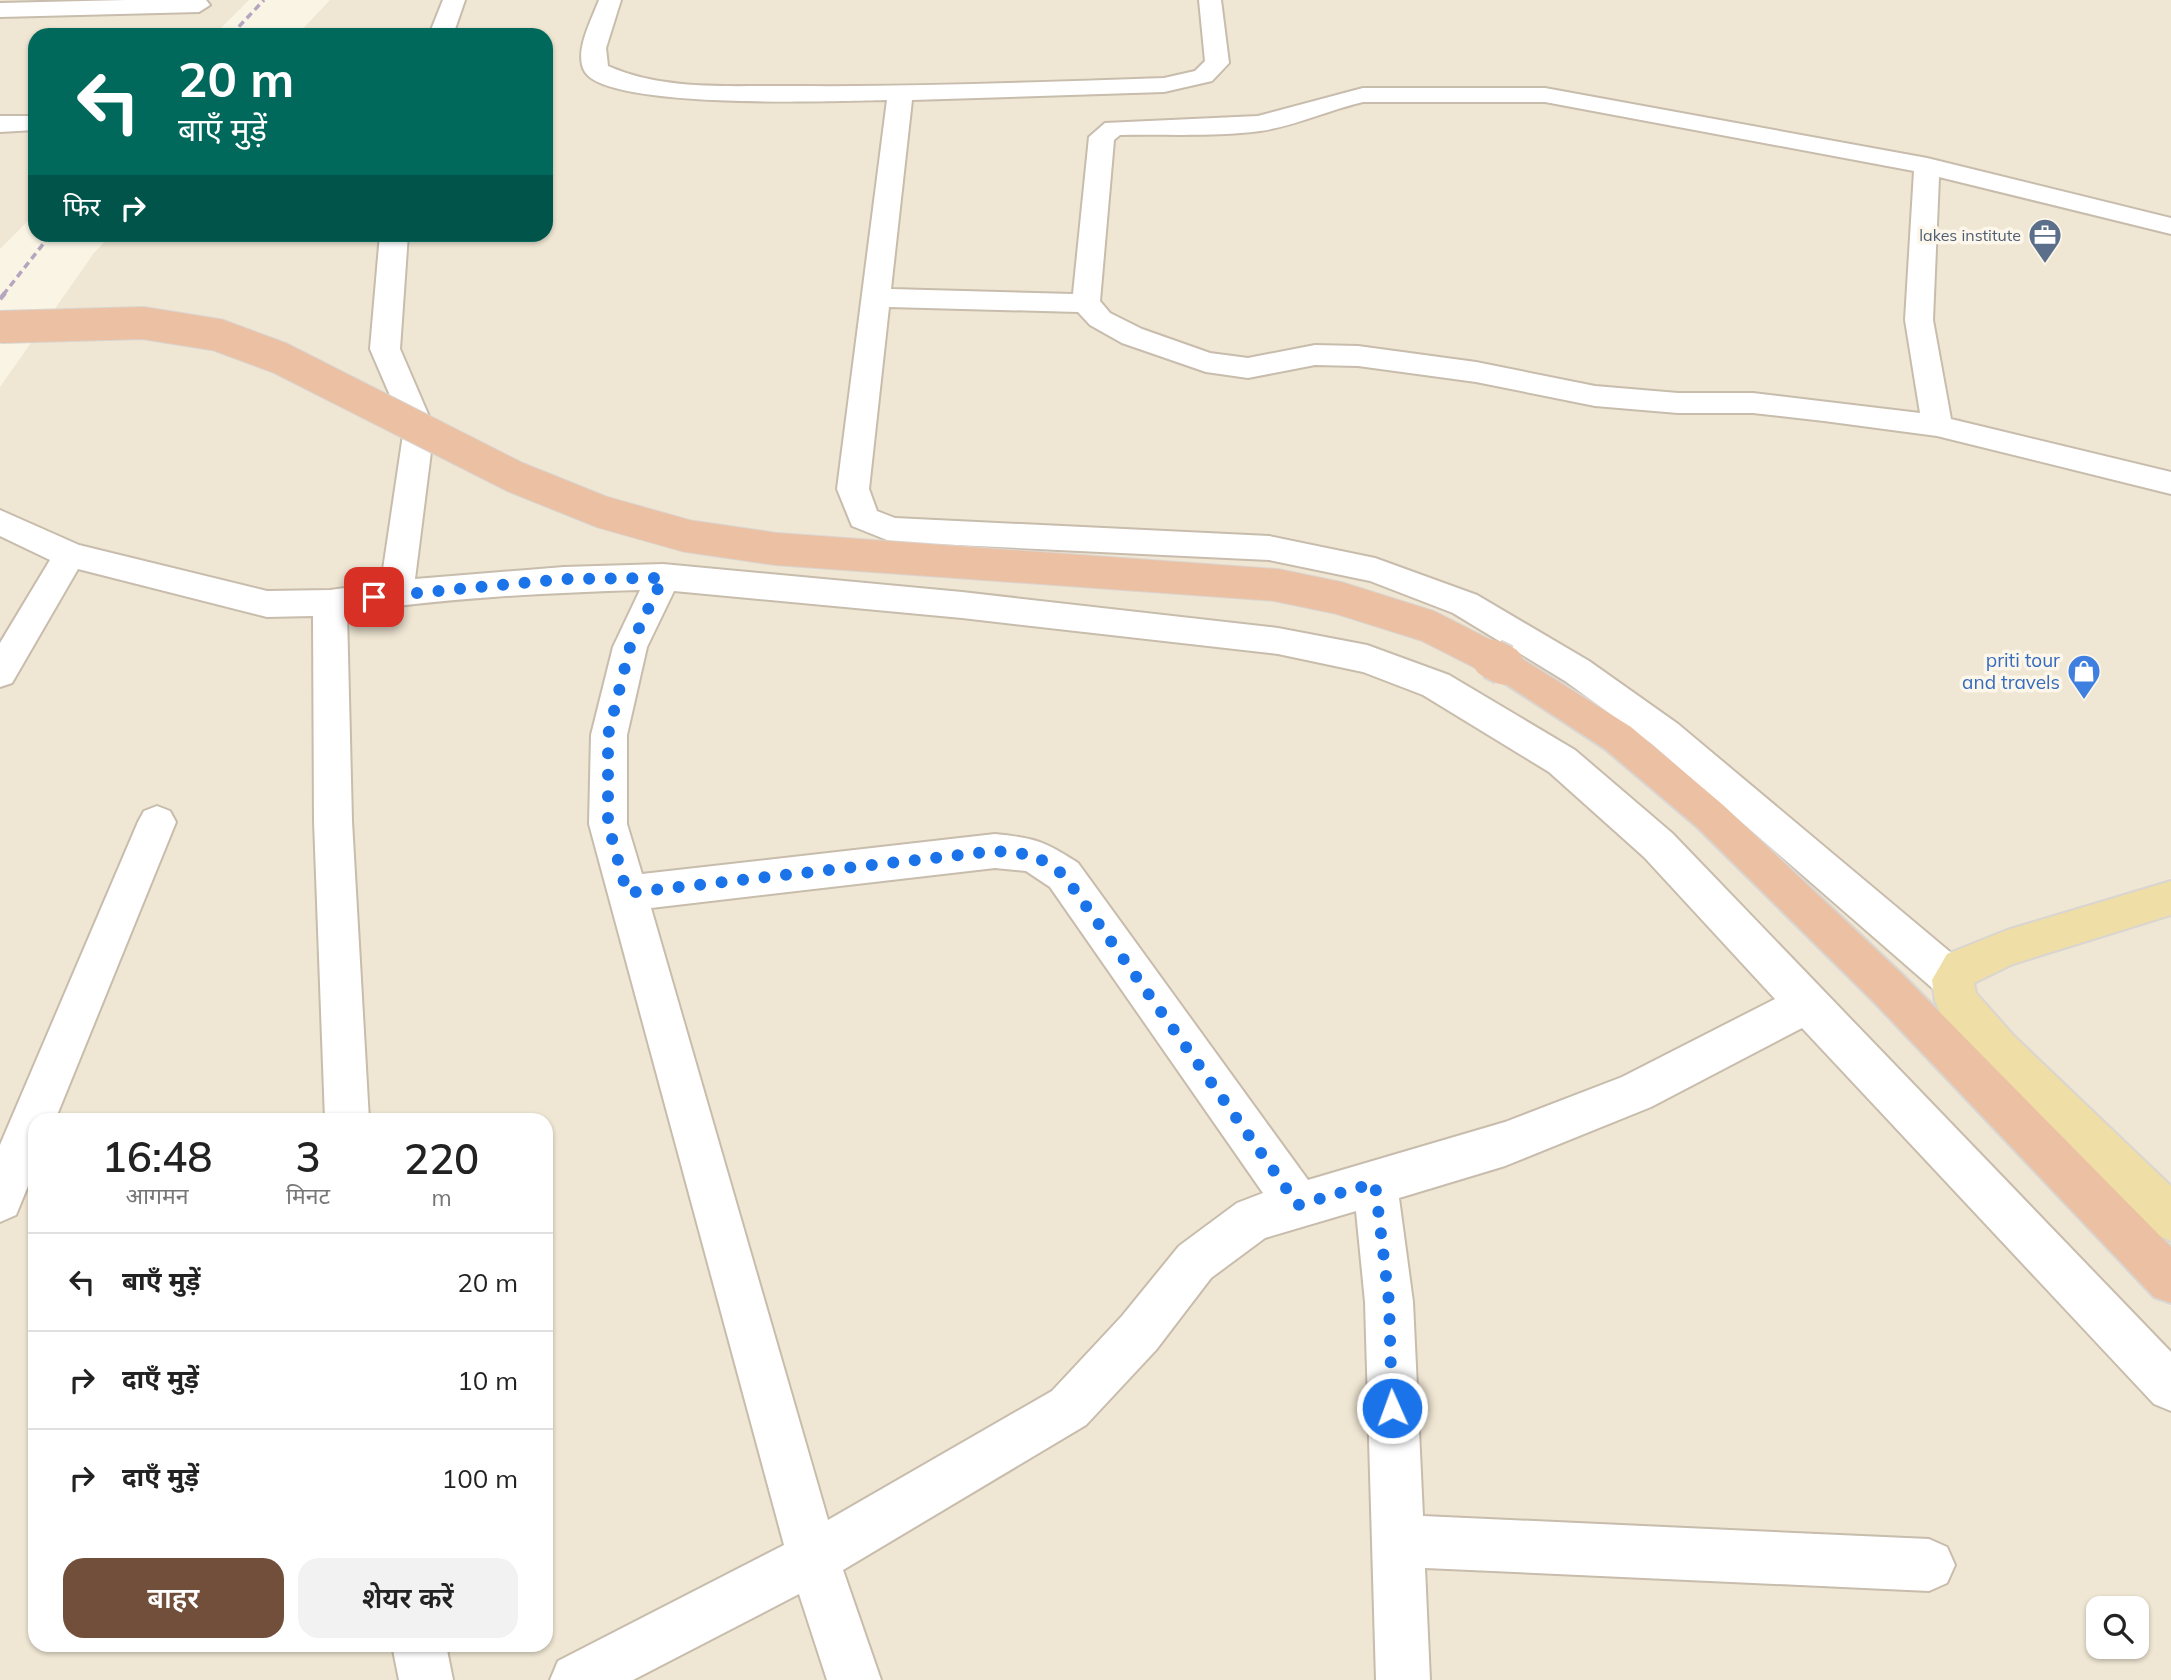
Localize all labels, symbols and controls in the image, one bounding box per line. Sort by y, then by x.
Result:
text: 20 m [178,48,294,109]
icon: left [63,56,154,147]
text: बाएँ मुड़ें [178,109,267,149]
icon: right [114,189,152,227]
text: फिर [63,190,100,223]
office icon: lakes institute [2026,216,2064,265]
place label: lakes institute [1919,225,2021,245]
pin [344,567,404,627]
icon: arrive [355,578,393,616]
place label: priti tour and travels [1962,648,2060,694]
shop icon: priti tour and travels [2065,652,2103,701]
text: 16:48 [102,1130,212,1183]
text: 3 [295,1130,321,1183]
text: 220 [404,1132,479,1185]
text: आगमन [126,1181,189,1210]
text: मिनट [286,1181,330,1210]
text: m [431,1183,452,1212]
icon: left [63,1263,101,1301]
text: बाएँ मुड़ें [122,1264,200,1297]
text: 20 m [457,1266,518,1299]
icon: right [63,1361,101,1399]
text: दाएँ मुड़ें [122,1362,199,1395]
text: 10 m [457,1364,518,1397]
position arrow [1355,1371,1429,1445]
icon: right [63,1459,101,1497]
text: दाएँ मुड़ें [122,1460,199,1493]
text: 100 m [442,1462,518,1495]
button: बाहर [63,1558,284,1638]
button: शेयर करें [298,1558,518,1638]
map controls [2086,1596,2149,1659]
button: search [2086,1596,2149,1659]

